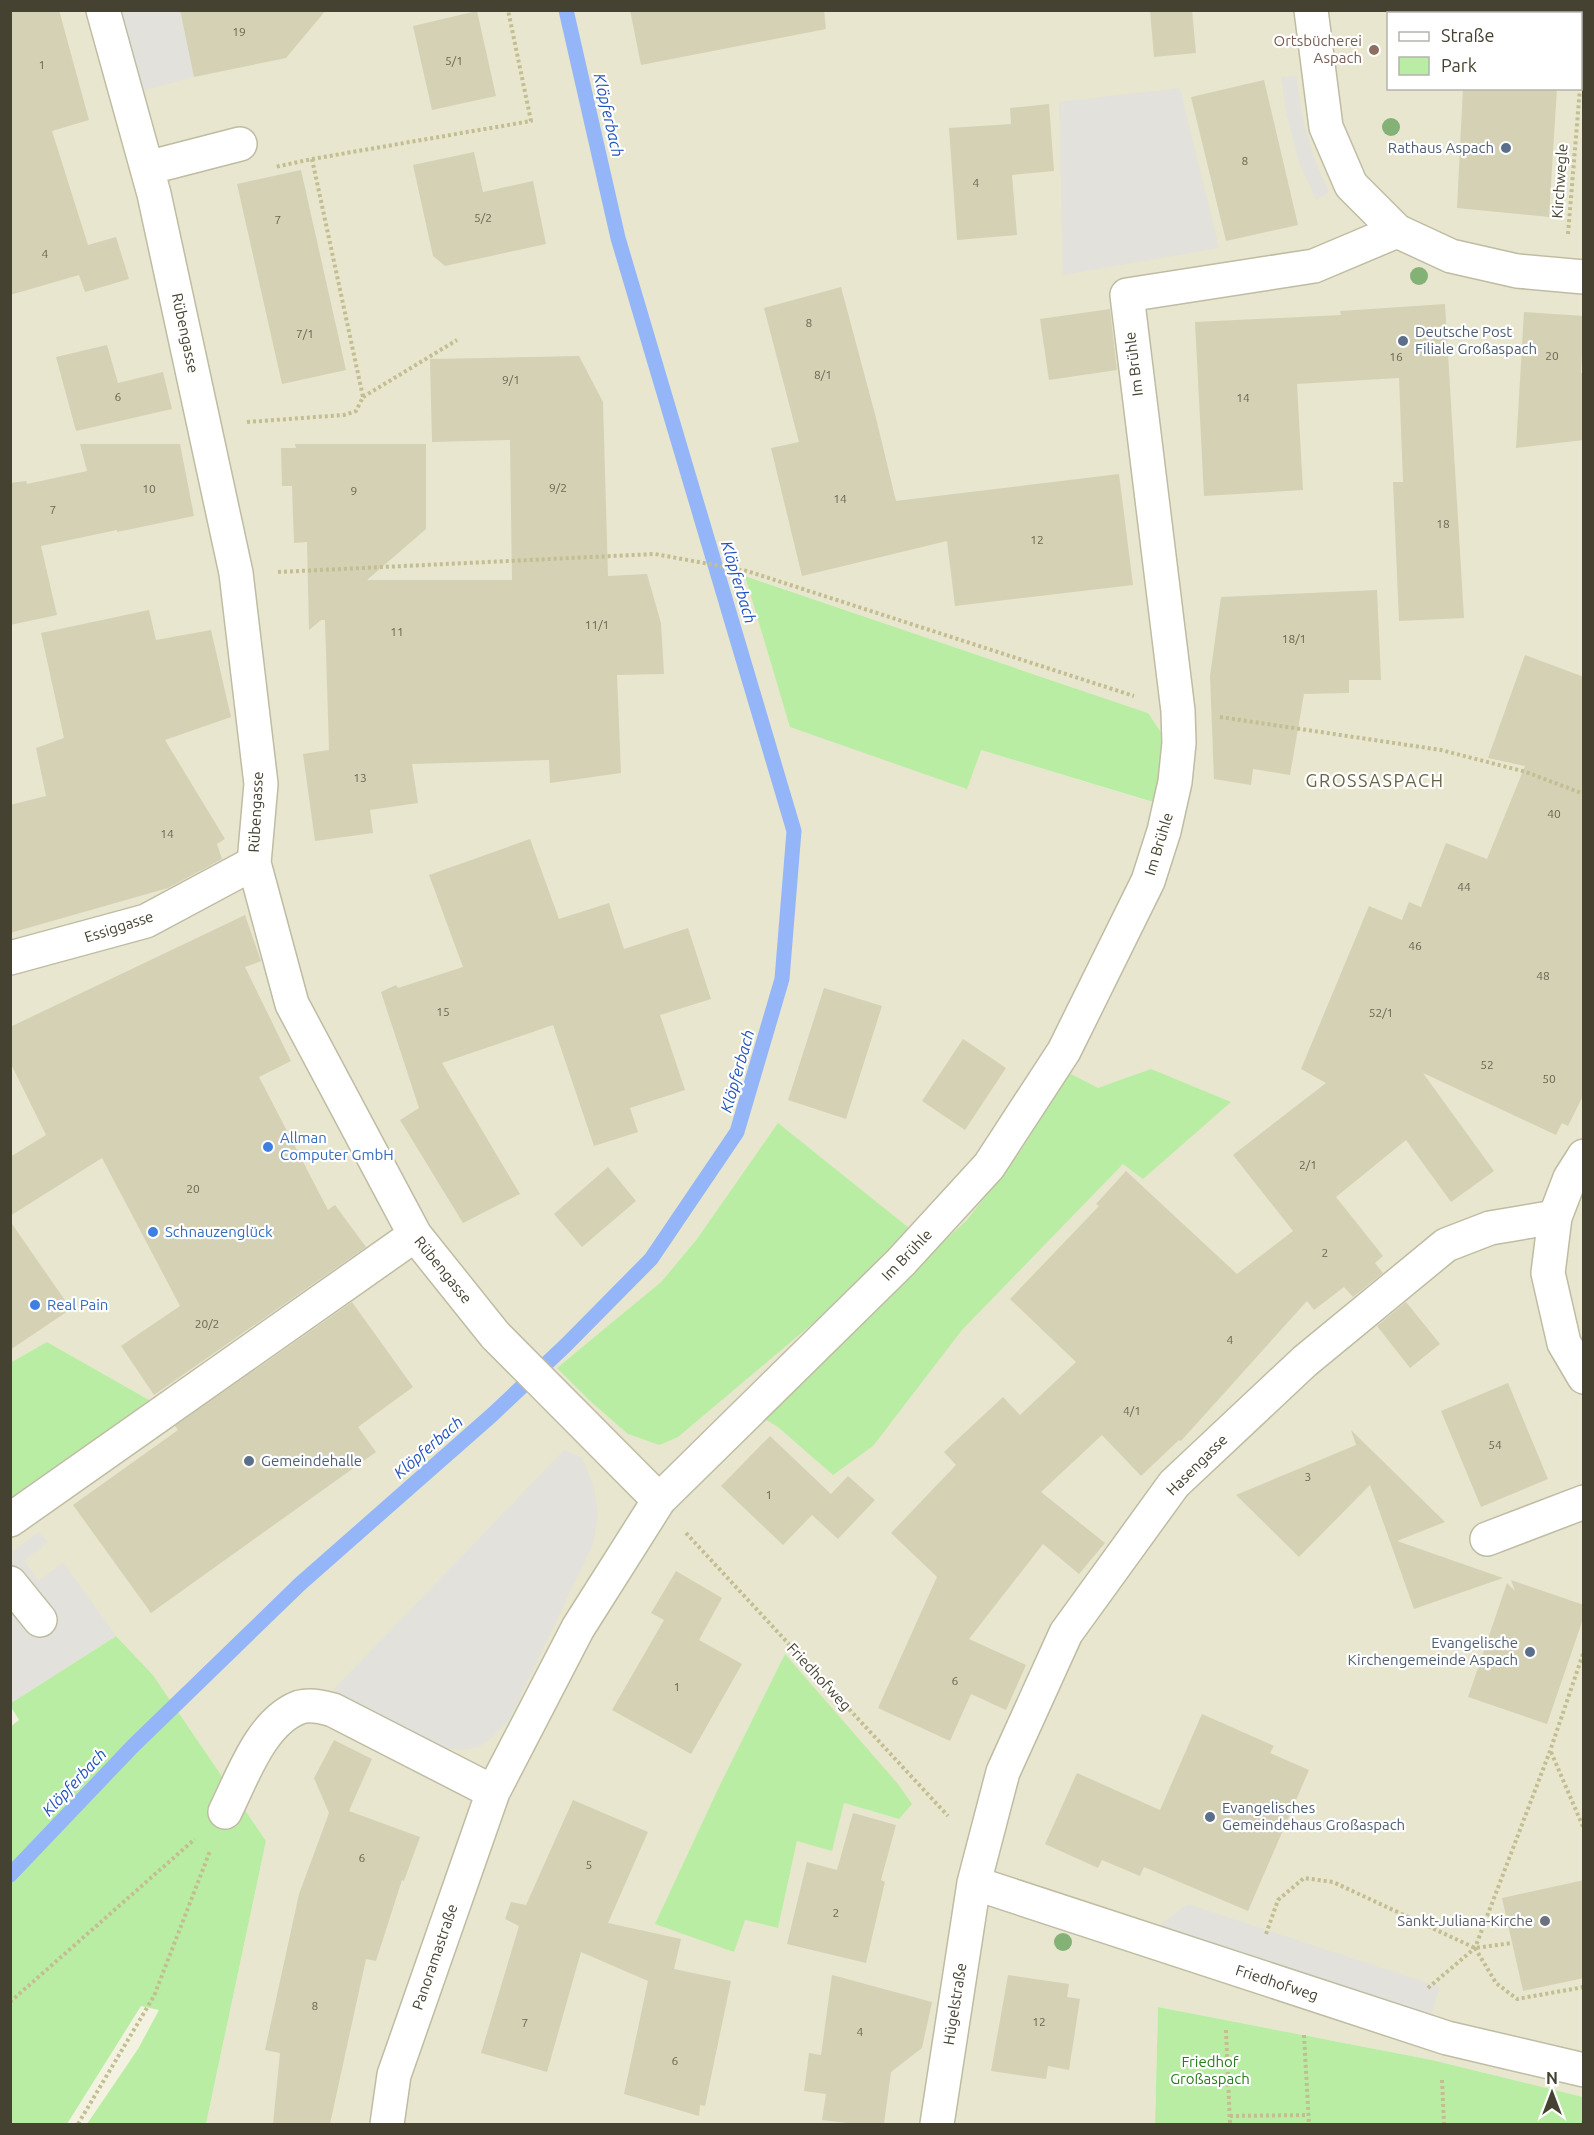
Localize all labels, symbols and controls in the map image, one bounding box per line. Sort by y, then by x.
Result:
legend [1387,12,1582,90]
house number: 19 [232,25,246,38]
text: Straße [1441,25,1494,45]
place label: Ortsbücherei Aspach [1274,32,1362,66]
marker: Ortsbücherei Aspach [1367,43,1381,57]
house number: 5/1 [445,54,463,67]
text: Park [1441,55,1477,75]
house number: 1 [39,58,45,71]
water label: Klöpferbach [591,71,627,159]
place label: Rathaus Aspach [1388,139,1494,156]
marker: Rathaus Aspach [1499,141,1513,155]
street label: Kirchwegle [1548,143,1571,219]
house number: 8 [1242,154,1249,167]
house number: 4 [973,176,980,189]
house number: 5/2 [474,211,492,224]
house number: 7 [275,213,281,226]
house number: 4 [42,247,49,260]
street label: Rübengasse [169,291,202,374]
house number: 8 [806,316,813,329]
place label: Deutsche Post Filiale Großaspach [1415,323,1537,357]
house number: 7/1 [296,327,314,340]
street label: Im Brühle [1121,331,1146,397]
marker: Deutsche Post Filiale Großaspach [1396,334,1410,348]
house number: 20 [1545,349,1559,362]
house number: 16 [1389,350,1403,363]
house number: 8/1 [814,368,832,381]
house number: 9/1 [502,373,520,386]
house number: 6 [115,390,122,403]
house number: 14 [1236,391,1250,404]
house number: 9/2 [549,481,567,494]
house number: 10 [142,482,156,495]
house number: 9 [351,484,357,497]
house number: 14 [833,492,847,505]
house number: 7 [50,503,56,516]
house number: 18 [1436,517,1450,530]
house number: 12 [1030,533,1044,546]
water label: Klöpferbach [718,539,760,625]
house number: 11/1 [585,618,609,631]
house number: 11 [390,625,404,638]
house number: 18/1 [1282,632,1306,645]
district label: GROSSASPACH [1306,770,1445,790]
street label: Rübengasse [245,771,266,853]
house number: 13 [353,771,367,784]
house number: 40 [1547,807,1561,820]
street label: Im Brühle [1141,810,1176,877]
house number: 14 [160,827,174,840]
house number: 44 [1457,880,1471,893]
street label: Essiggasse [82,907,155,946]
house number: 46 [1408,939,1422,952]
house number: 48 [1536,969,1550,982]
house number: 15 [436,1005,450,1018]
house number: 52/1 [1369,1006,1393,1019]
water label: Klöpferbach [717,1028,757,1114]
house number: 52 [1480,1058,1494,1071]
house number: 50 [1542,1072,1556,1085]
place label: Allman Computer GmbH [280,1129,394,1163]
marker: Allman Computer GmbH [261,1140,275,1154]
house number: 2/1 [1299,1158,1317,1171]
house number: 20 [186,1182,200,1195]
place label: Schnauzenglück [165,1223,273,1240]
marker: Schnauzenglück [146,1225,160,1239]
street label: Im Brühle [878,1225,935,1284]
street label: Rübengasse [411,1233,476,1307]
house number: 2 [1322,1246,1328,1259]
place label: Real Pain [47,1296,108,1313]
marker: Real Pain [28,1298,42,1312]
house number: 20/2 [195,1317,219,1330]
house number: 4 [1227,1333,1234,1346]
house number: 4/1 [1123,1404,1141,1417]
water label: Klöpferbach [390,1412,466,1482]
street label: Hasengasse [1163,1431,1231,1499]
house number: 54 [1488,1438,1502,1451]
place label: Gemeindehalle [261,1452,362,1469]
marker: Gemeindehalle [242,1454,256,1468]
house number: 3 [1305,1470,1311,1483]
house number: 1 [766,1488,772,1501]
place label: Evangelische Kirchengemeinde Aspach [1348,1634,1518,1668]
street label: Friedhofweg [784,1639,855,1714]
marker: Evangelische Kirchengemeinde Aspach [1523,1645,1537,1659]
house number: 6 [952,1674,959,1687]
house number: 1 [674,1680,680,1693]
water label: Klöpferbach [38,1745,110,1819]
place label: Evangelisches Gemeindehaus Großaspach [1222,1799,1405,1833]
marker: Evangelisches Gemeindehaus Großaspach [1203,1810,1217,1824]
house number: 6 [359,1851,366,1864]
house number: 5 [586,1858,592,1871]
street label: Panoramastraße [408,1902,461,2012]
house number: 2 [833,1906,839,1919]
place label: Sankt-Juliana-Kirche [1397,1912,1533,1929]
marker: Sankt-Juliana-Kirche [1538,1914,1552,1928]
street label: Friedhofweg [1234,1961,1321,2004]
street label: Hügelstraße [940,1962,969,2046]
house number: 8 [312,1999,319,2012]
house number: 12 [1032,2015,1046,2028]
house number: 7 [522,2016,528,2029]
house number: 4 [857,2025,864,2038]
park label: Friedhof Großaspach [1170,2053,1250,2087]
house number: 6 [672,2054,679,2067]
north arrow [1522,2063,1582,2123]
text: N [1546,2069,1558,2087]

